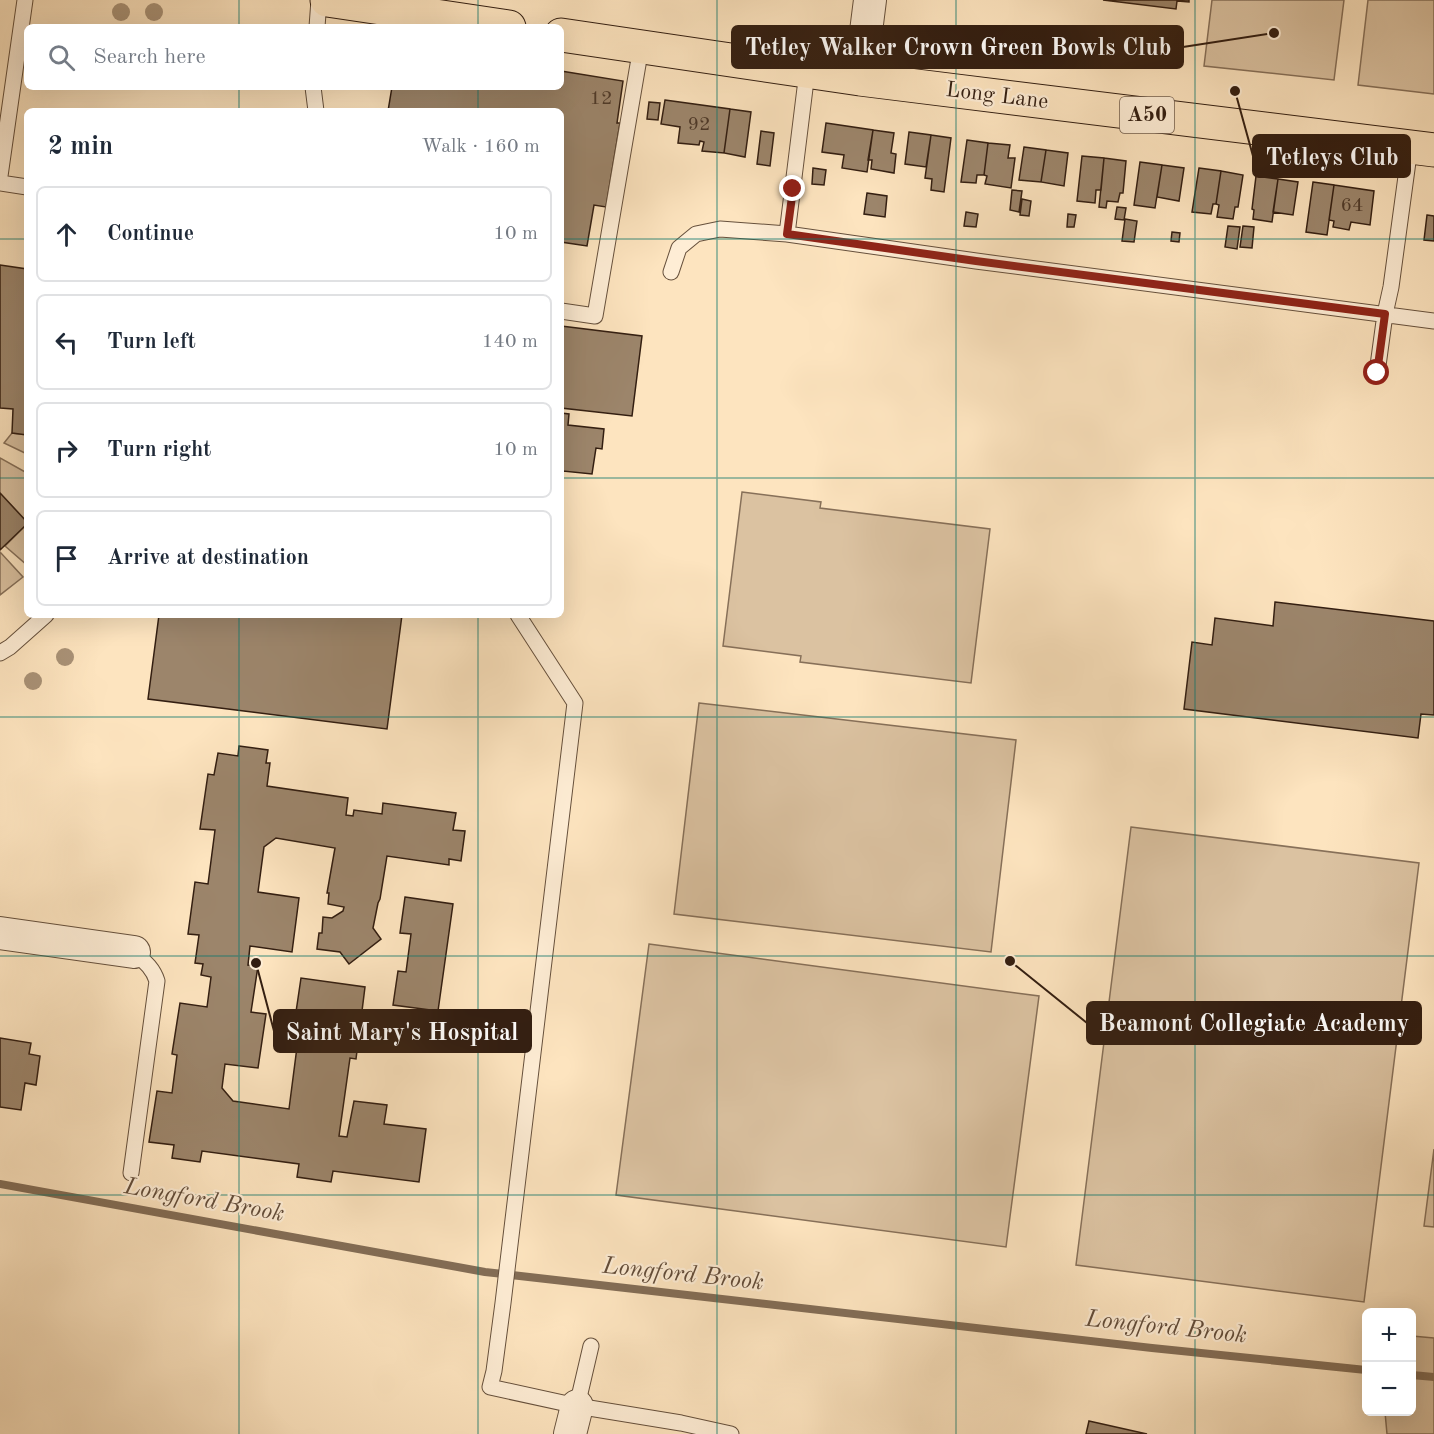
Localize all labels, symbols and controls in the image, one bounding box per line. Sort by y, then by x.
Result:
search box [24,24,564,90]
callout: Tetley Walker Crown Green Bowls Club [732,26,1183,68]
text: Tetley Walker Crown Green Bowls Club [745,37,1171,61]
icon: search [45,41,78,74]
text: Search here [93,46,206,68]
street label: Long Lane [944,79,1050,113]
house number: 12 [589,89,613,109]
road number: A50 [1120,97,1174,133]
house number: 92 [687,115,711,135]
text: 2 min [48,134,113,160]
callout: Tetleys Club [1253,135,1410,177]
text: Walk · 160 m [421,137,540,157]
text: Tetleys Club [1265,147,1399,171]
route end [779,175,805,201]
house number: 64 [1340,196,1364,216]
icon: ahead [50,218,83,251]
text: Continue [107,223,194,245]
text: 10 m [493,224,538,244]
icon: left [50,326,83,359]
text: Turn left [107,331,196,353]
text: 140 m [482,332,538,352]
route start [1363,359,1389,385]
icon: right [50,434,83,467]
text: Turn right [107,439,211,461]
text: 10 m [493,440,538,460]
icon: arrive [50,542,83,575]
text: Arrive at destination [107,547,309,569]
callout: Beamont Collegiate Academy [1087,1002,1421,1044]
callout: Saint Mary's Hospital [274,1010,531,1052]
text: Beamont Collegiate Academy [1099,1013,1409,1037]
text: Saint Mary's Hospital [286,1022,519,1046]
water label: Longford Brook [121,1175,286,1227]
water label: Longford Brook [600,1254,765,1295]
water label: Longford Brook [1083,1307,1248,1348]
map controls [1362,1308,1416,1416]
button: + [1362,1308,1416,1362]
button: − [1362,1362,1416,1416]

